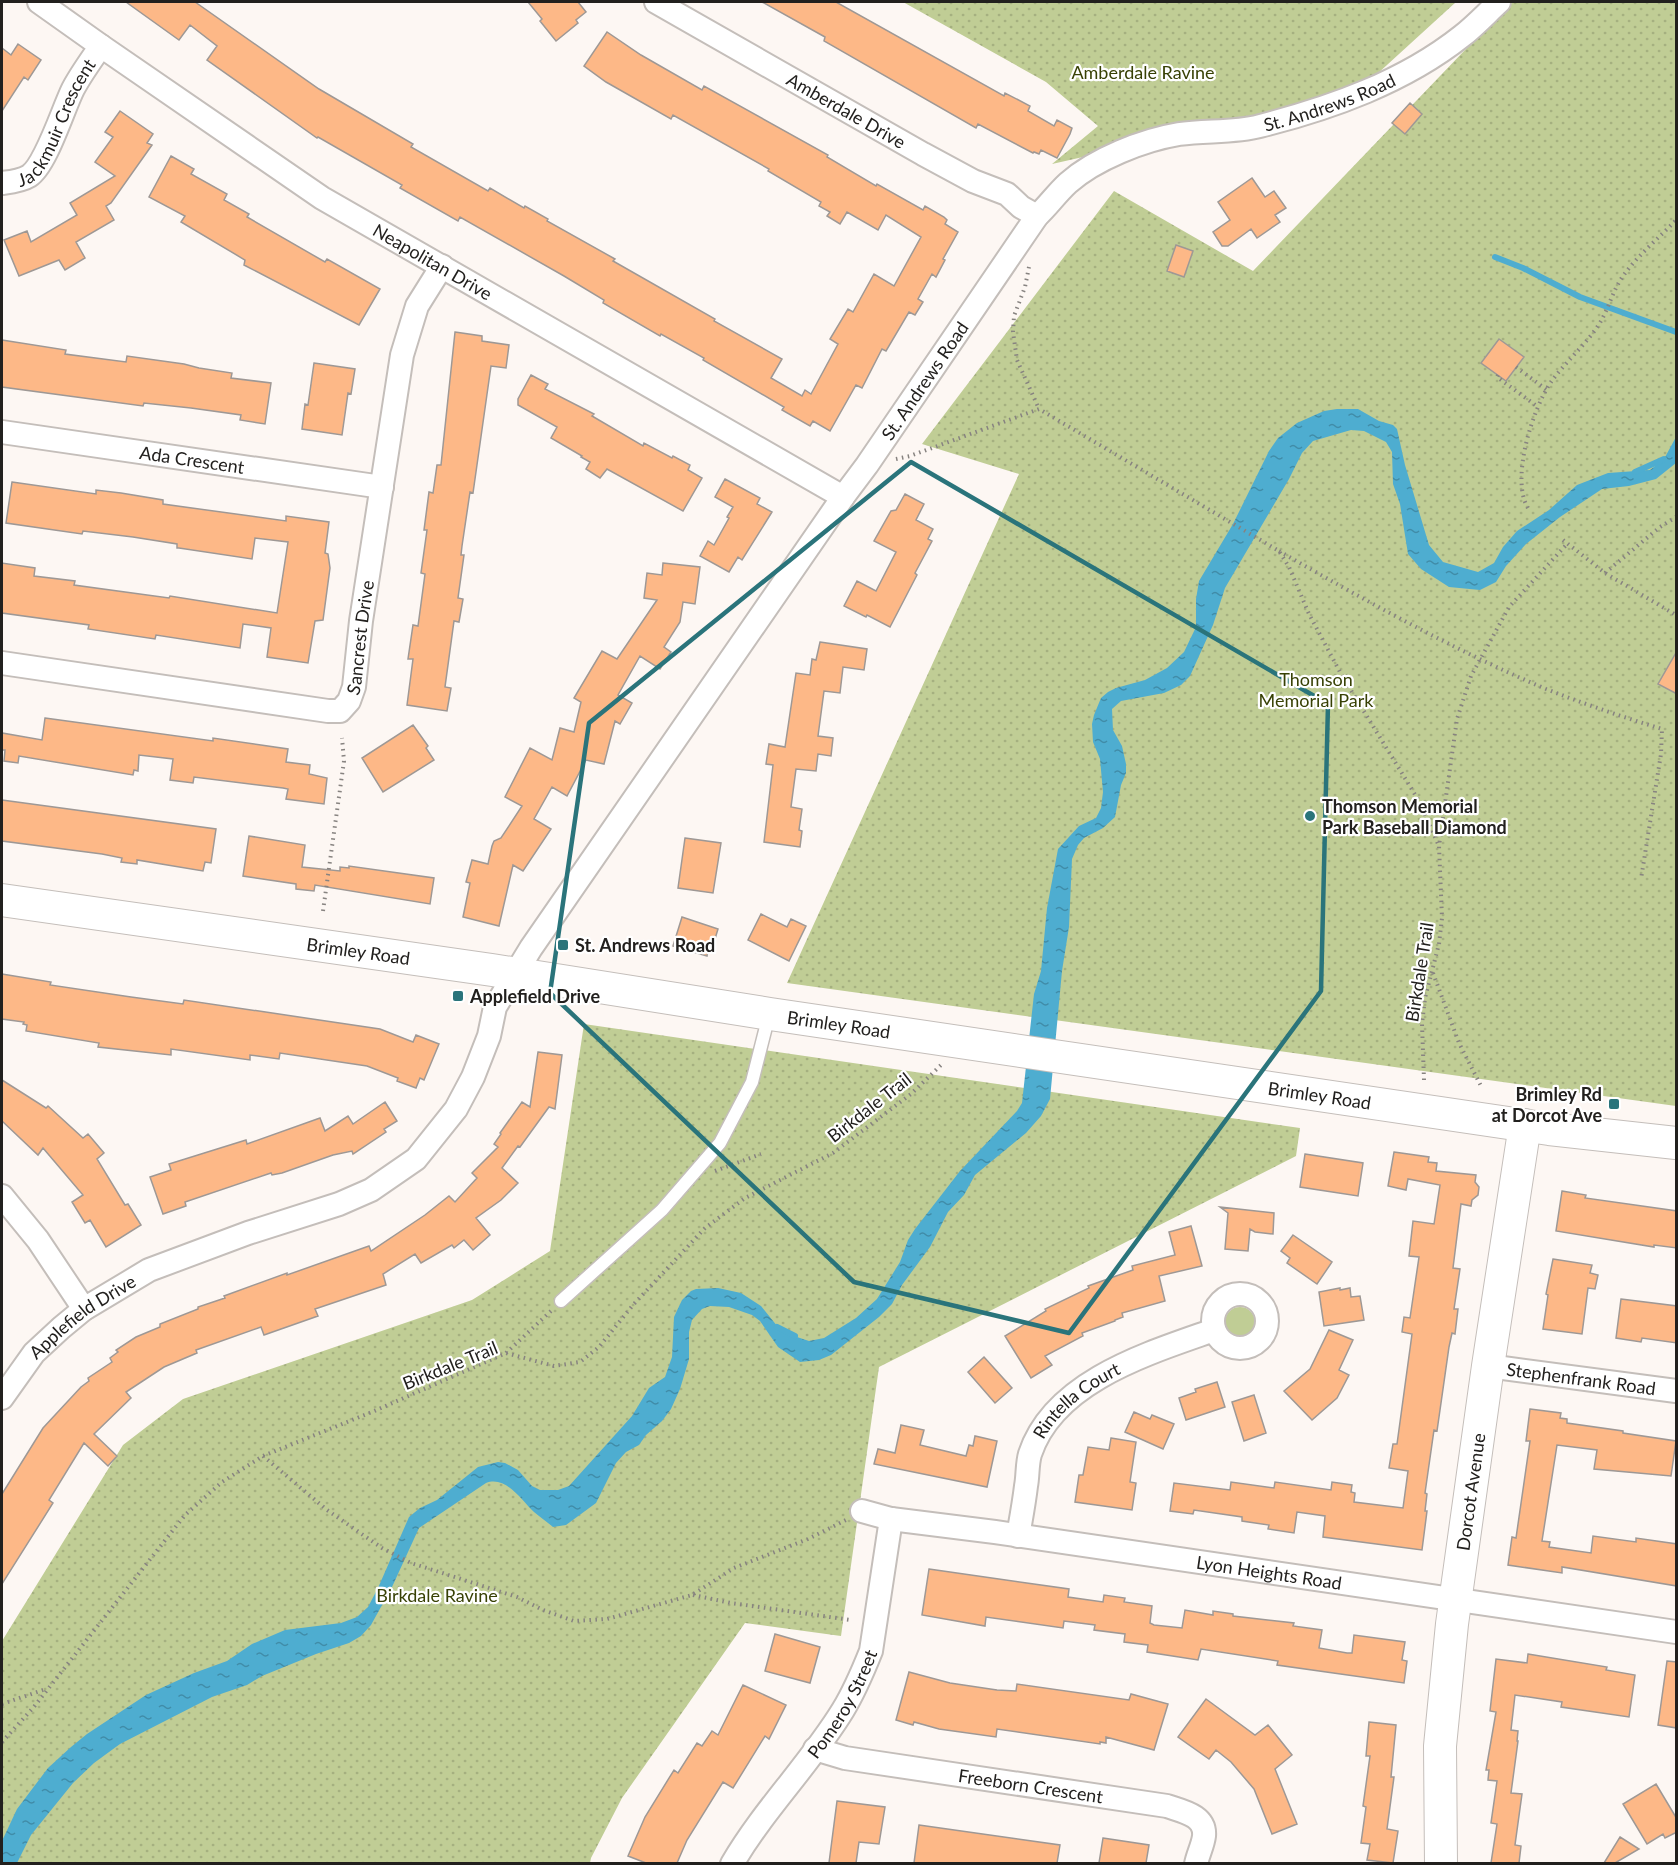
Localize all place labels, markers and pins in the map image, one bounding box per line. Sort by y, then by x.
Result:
place label: Thomson Memorial Park Baseball Diamond [1322,795,1507,838]
marker: Thomson Memorial Park Baseball Diamond [1303,809,1317,823]
place label: St. Andrews Road [575,934,715,956]
marker: St. Andrews Road [556,938,570,952]
place label: Applefield Drive [469,985,600,1007]
marker: Applefield Drive [451,989,465,1003]
place label: Brimley Rd at Dorcot Ave [1492,1083,1602,1126]
marker: Brimley Rd at Dorcot Ave [1607,1097,1621,1111]

